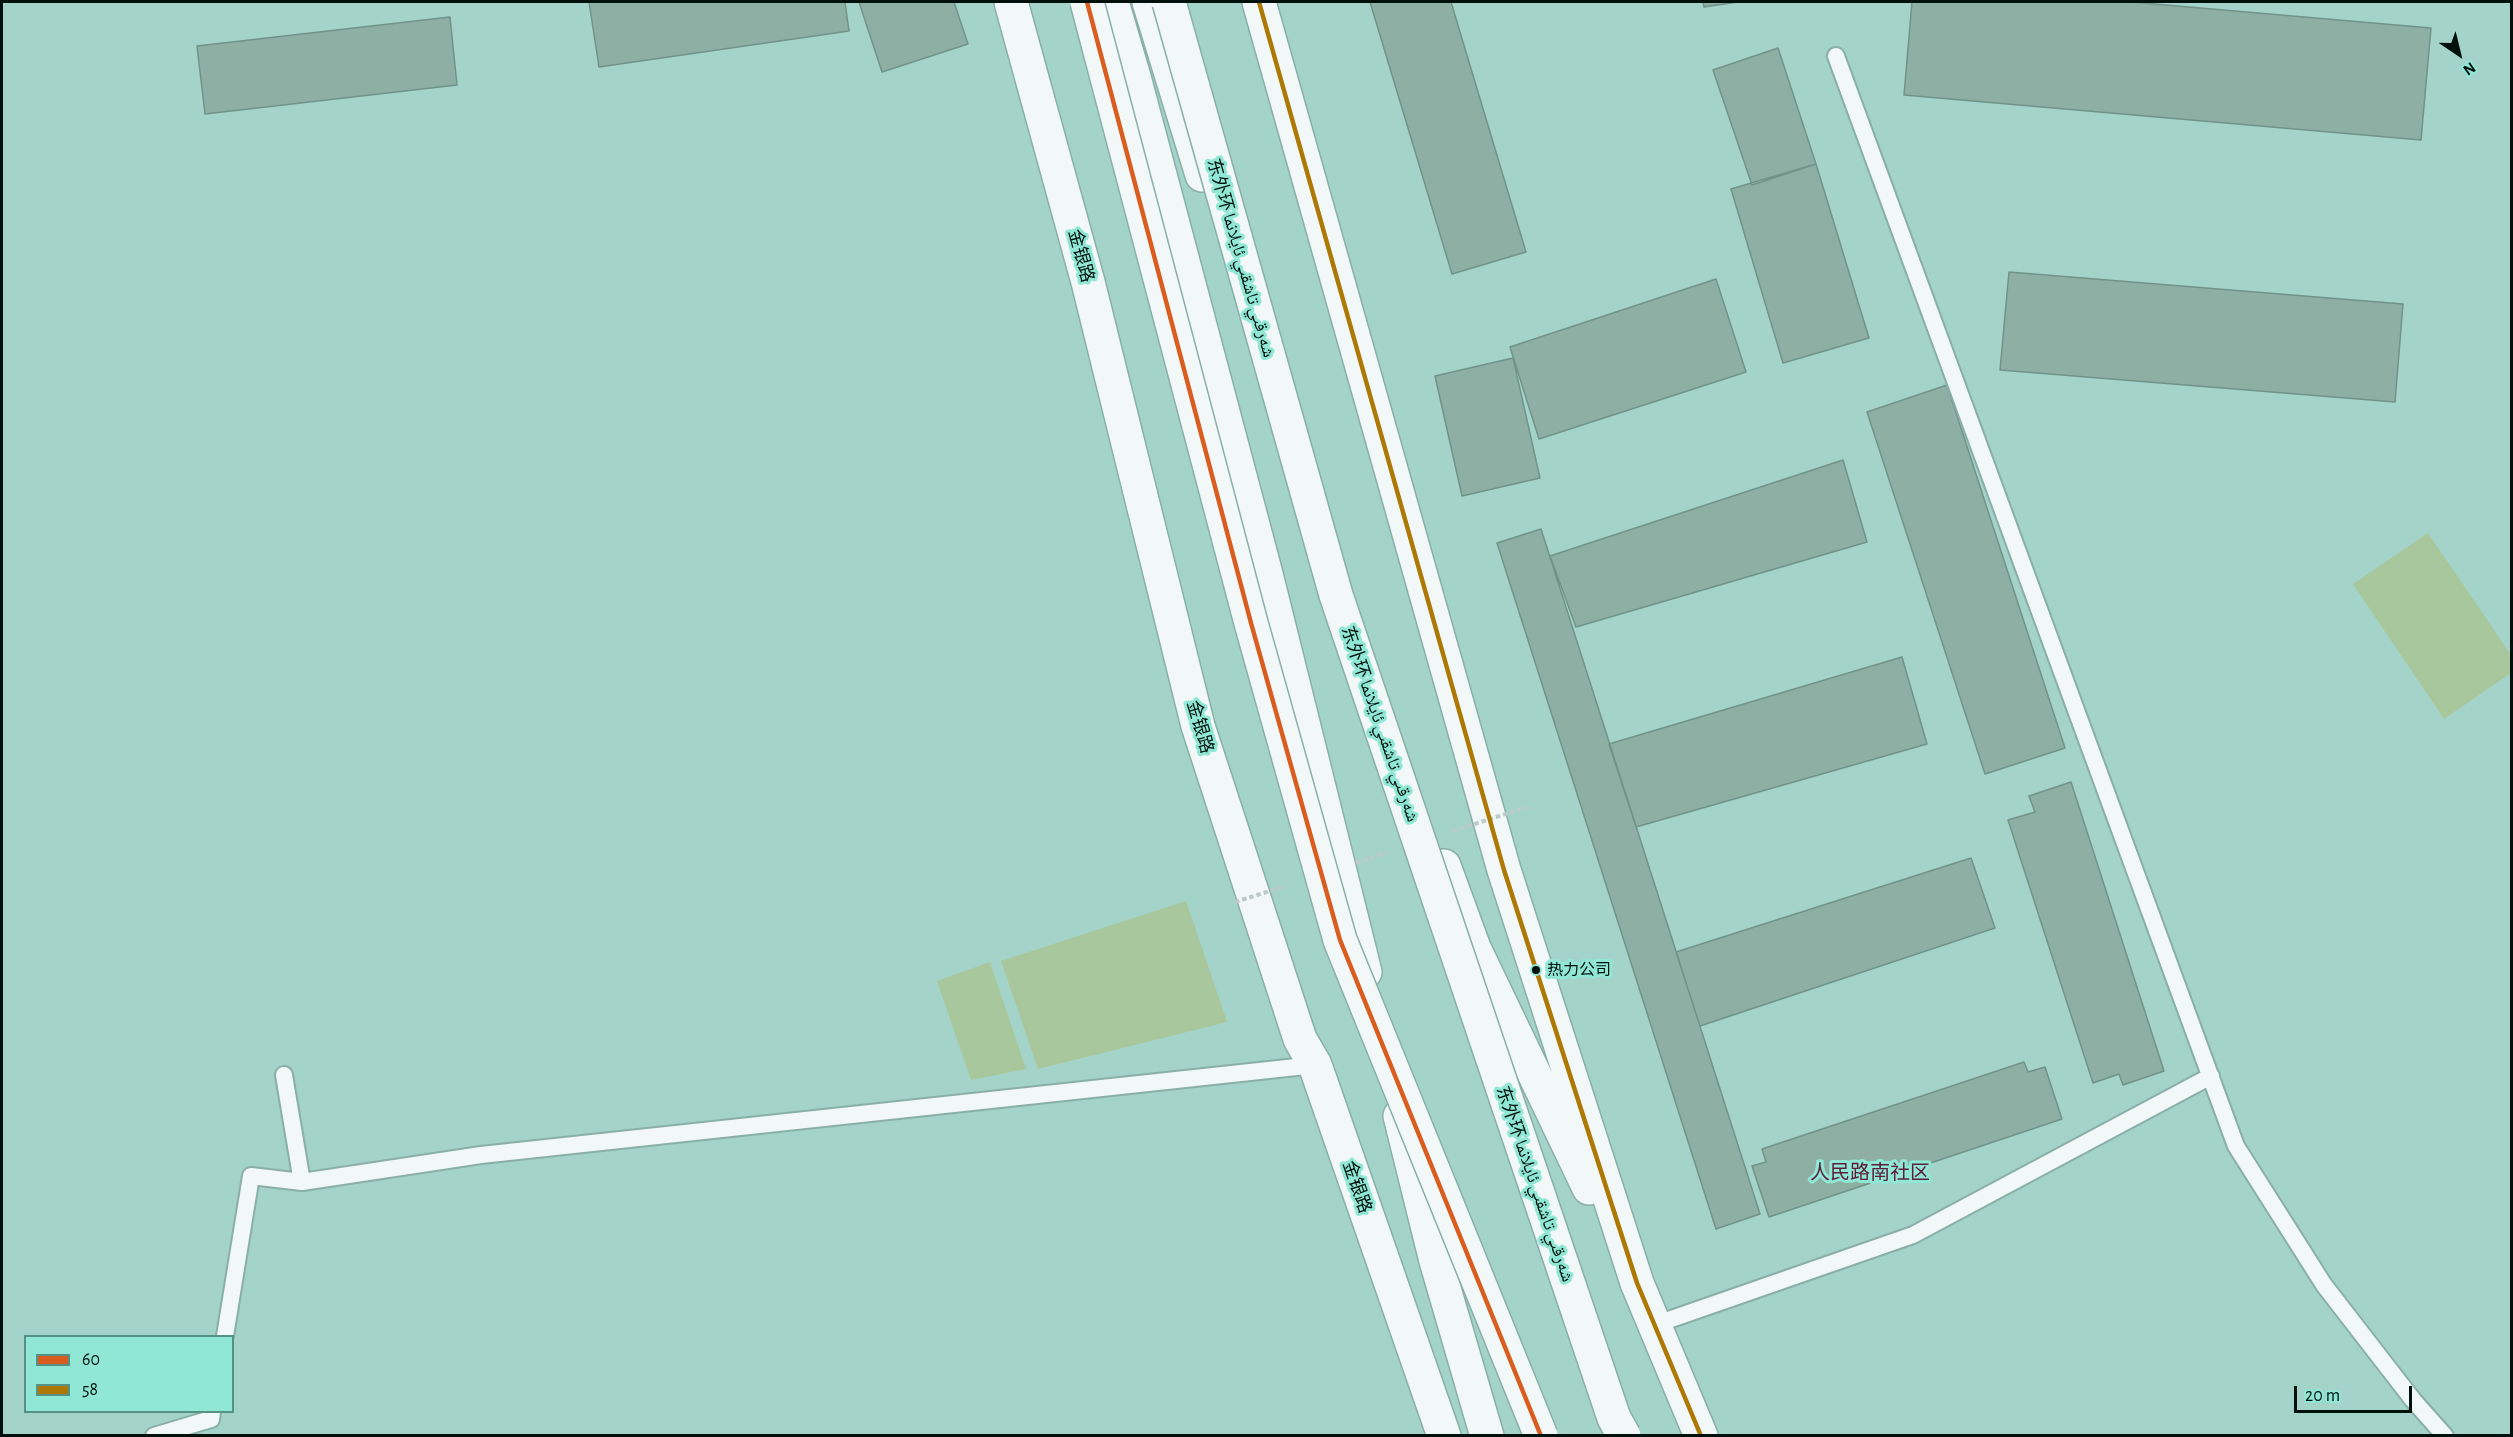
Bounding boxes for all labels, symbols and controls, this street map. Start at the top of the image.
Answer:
north arrow [2429,24,2489,84]
text: N [2460,59,2478,78]
street label: 东外环 شەرقىي تاشقىي ئايلانما [1202,156,1280,360]
street label: 金银路 [1064,227,1098,285]
street label: 东外环 شەرقىي تاشقىي ئايلانما [1336,623,1424,825]
street label: 金银路 [1182,698,1218,756]
place label: 热力公司 [1547,960,1611,980]
marker: 热力公司 [1530,964,1542,976]
street label: 东外环 شەرقىي تاشقىي ئايلانما [1491,1083,1579,1285]
street label: 金银路 [1338,1158,1376,1216]
district label: 人民路南社区 [1810,1161,1930,1185]
legend [24,1335,234,1413]
text: 60 [82,1351,100,1369]
scale bar [2297,1374,2416,1412]
text: 58 [82,1381,98,1399]
text: 20 m [2305,1387,2340,1405]

